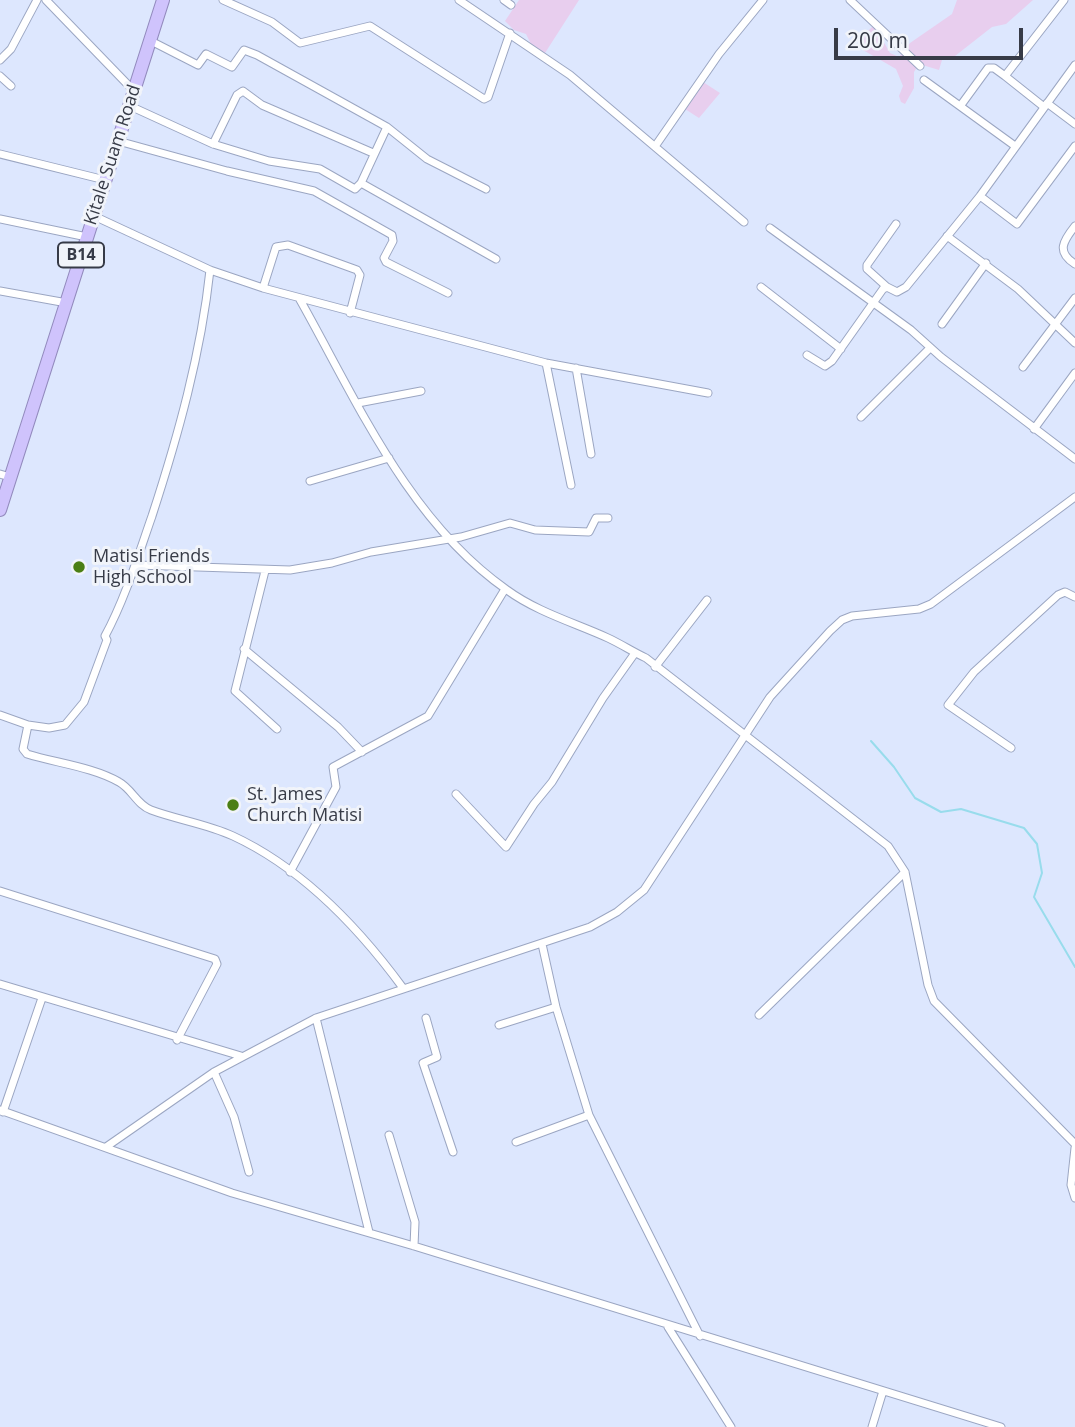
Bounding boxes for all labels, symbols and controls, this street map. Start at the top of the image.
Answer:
scale bar [837,14,1026,58]
text: 200 m [847,26,908,54]
street label: Kitale Suam Road [80,82,146,228]
road number: B14 [58,243,104,268]
place label: Matisi Friends High School [93,546,210,588]
marker: Matisi Friends High School [71,559,87,575]
place label: St. James Church Matisi [247,784,362,826]
marker: St. James Church Matisi [225,797,241,813]

